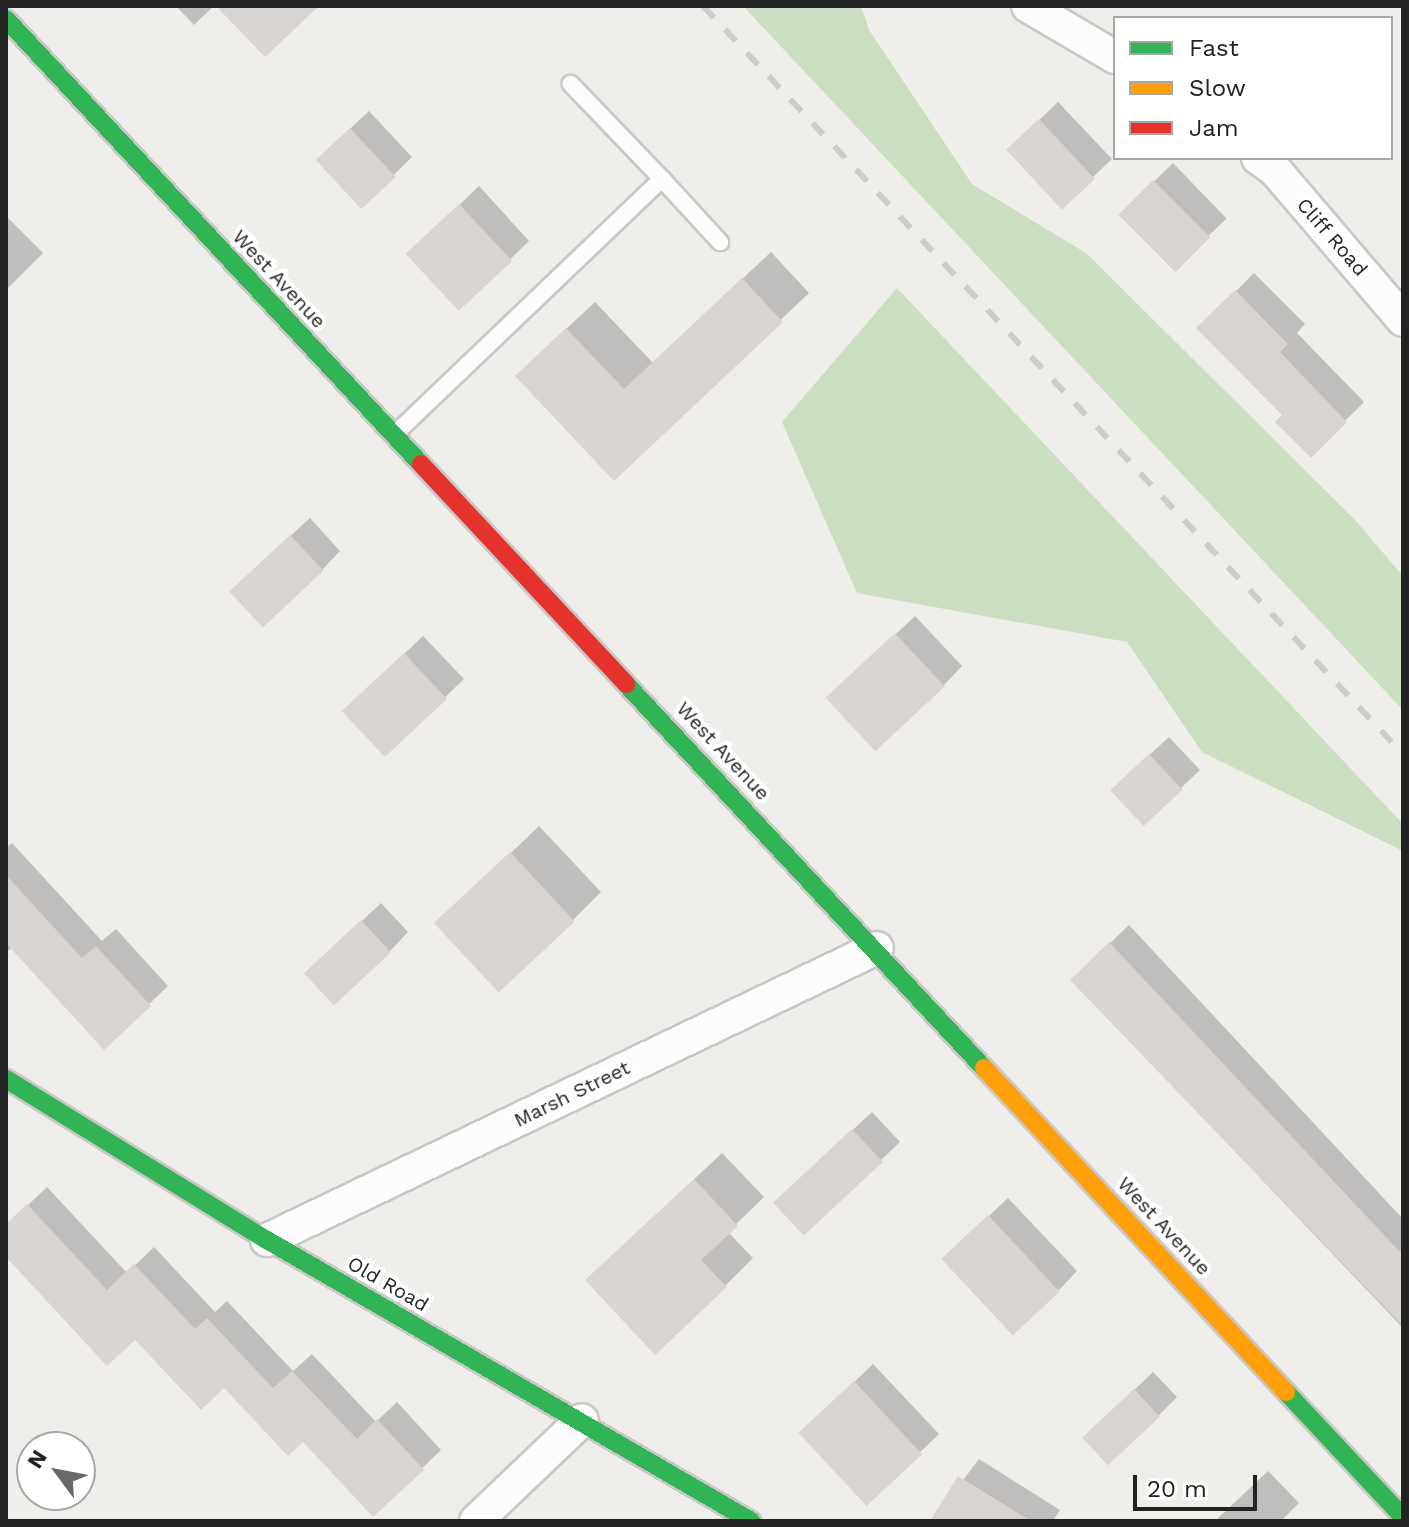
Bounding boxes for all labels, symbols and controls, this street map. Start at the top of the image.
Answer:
legend [1113,16,1393,160]
text: Fast [1189,34,1239,62]
text: Slow [1189,74,1246,102]
text: Jam [1189,114,1239,142]
street label: Cliff Road [1291,193,1373,281]
street label: West Avenue [227,225,331,333]
street label: West Avenue [671,697,775,805]
street label: Marsh Street [510,1056,634,1132]
street label: West Avenue [1112,1172,1216,1280]
street label: Old Road [343,1251,433,1317]
north arrow [16,1431,96,1511]
text: N [22,1446,52,1473]
scale bar [1137,1459,1261,1509]
text: 20 m [1147,1475,1207,1503]

